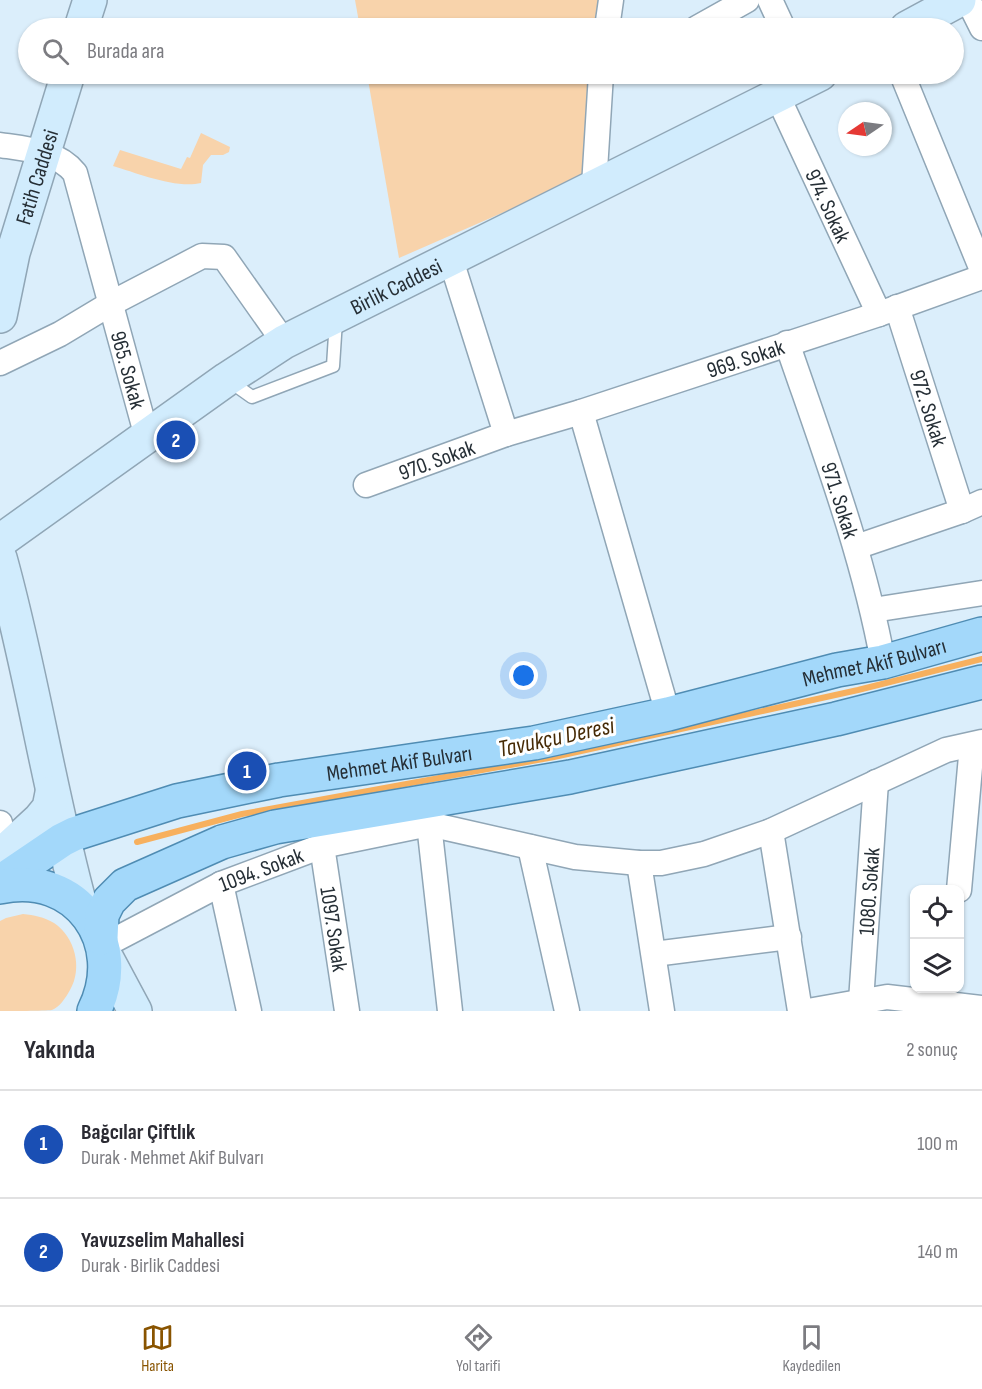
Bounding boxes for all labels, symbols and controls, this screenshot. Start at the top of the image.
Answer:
search box [18,18,964,84]
icon: search [39,35,72,68]
text: Burada ara [87,38,164,65]
north arrow [838,102,892,156]
street label: Fatih Caddesi [11,126,65,228]
street label: 974. Sokak [798,165,856,248]
street label: Birlik Caddesi [346,253,447,322]
street label: 965. Sokak [104,328,151,413]
street label: 969. Sokak [703,334,788,385]
street label: 972. Sokak [903,367,953,451]
pin: 2 [156,418,195,462]
street label: 970. Sokak [395,434,479,487]
street label: 971. Sokak [814,459,864,542]
street label: Mehmet Akif Bulvarı [800,633,949,693]
your location [509,661,538,690]
water label: Tavukçu Deresi [496,711,617,764]
street label: Mehmet Akif Bulvarı [325,740,474,788]
pin: 1 [228,748,266,794]
street label: 1094. Sokak [216,842,308,898]
street label: 1080. Sokak [854,846,887,936]
street label: 1097. Sokak [313,885,353,974]
map controls [910,885,964,993]
button: locate [910,885,964,939]
button: layers [910,939,964,993]
text: Yakında [24,1035,95,1066]
text: 2 sonuç [906,1038,958,1062]
text: Bağcılar Çiftlık [81,1119,195,1146]
text: 1 [40,1132,47,1156]
text: 100 m [917,1132,958,1156]
text: Durak · Mehmet Akif Bulvarı [81,1146,264,1170]
text: Yavuzselim Mahallesi [81,1227,244,1254]
text: 2 [39,1240,48,1264]
text: 140 m [918,1240,958,1264]
text: Durak · Birlik Caddesi [81,1254,220,1278]
tab: Harita [141,1321,174,1376]
tab: Yol tarifi [456,1321,500,1376]
tab: Kaydedilen [783,1321,841,1376]

